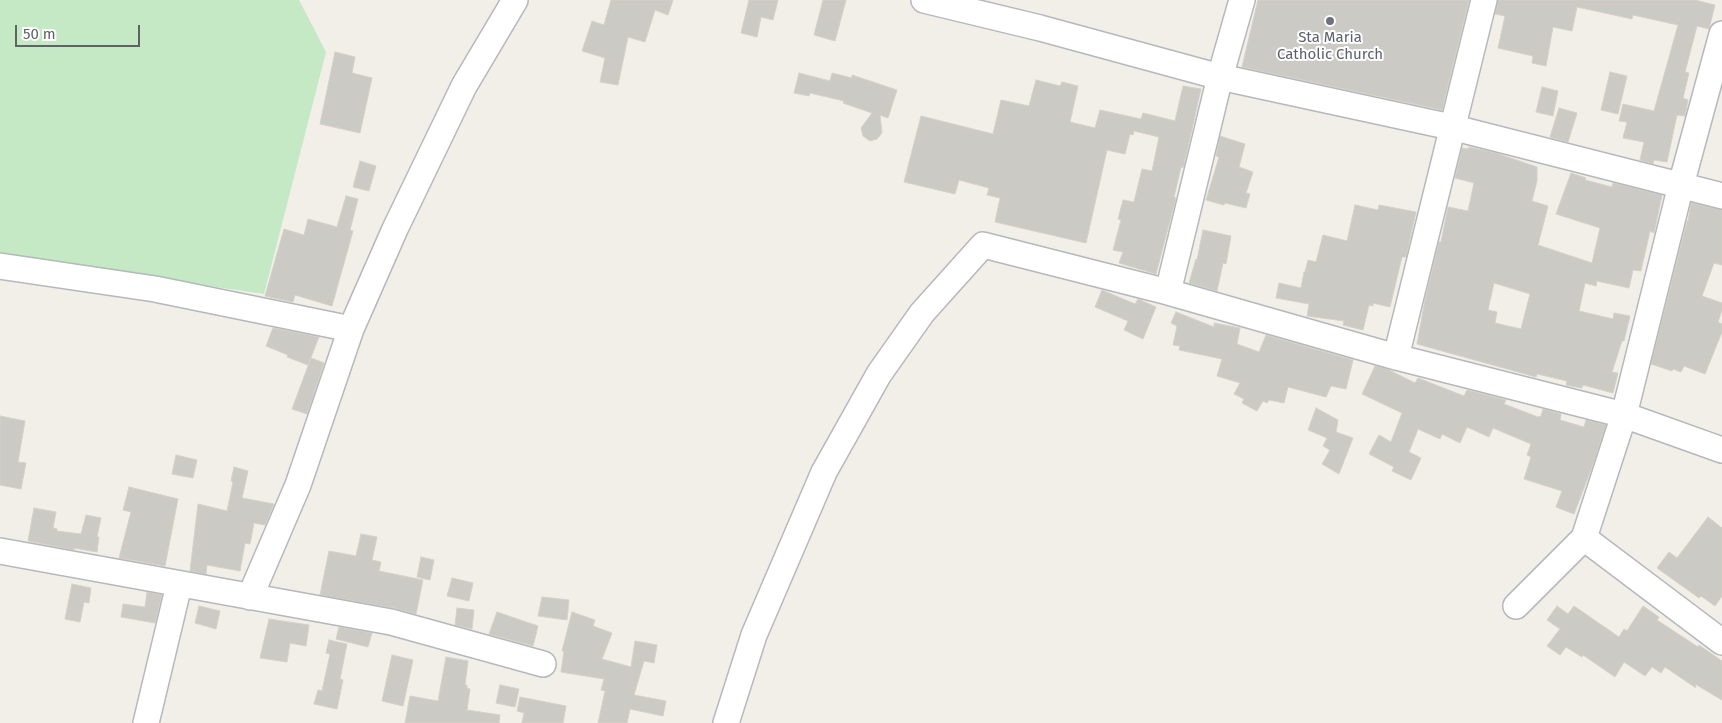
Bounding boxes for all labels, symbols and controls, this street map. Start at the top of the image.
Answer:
scale bar [18,15,142,47]
marker: Sta Maria Catholic Church [1324,15,1336,27]
text: 50 m [23,25,56,43]
place label: Sta Maria Catholic Church [1277,29,1383,64]

